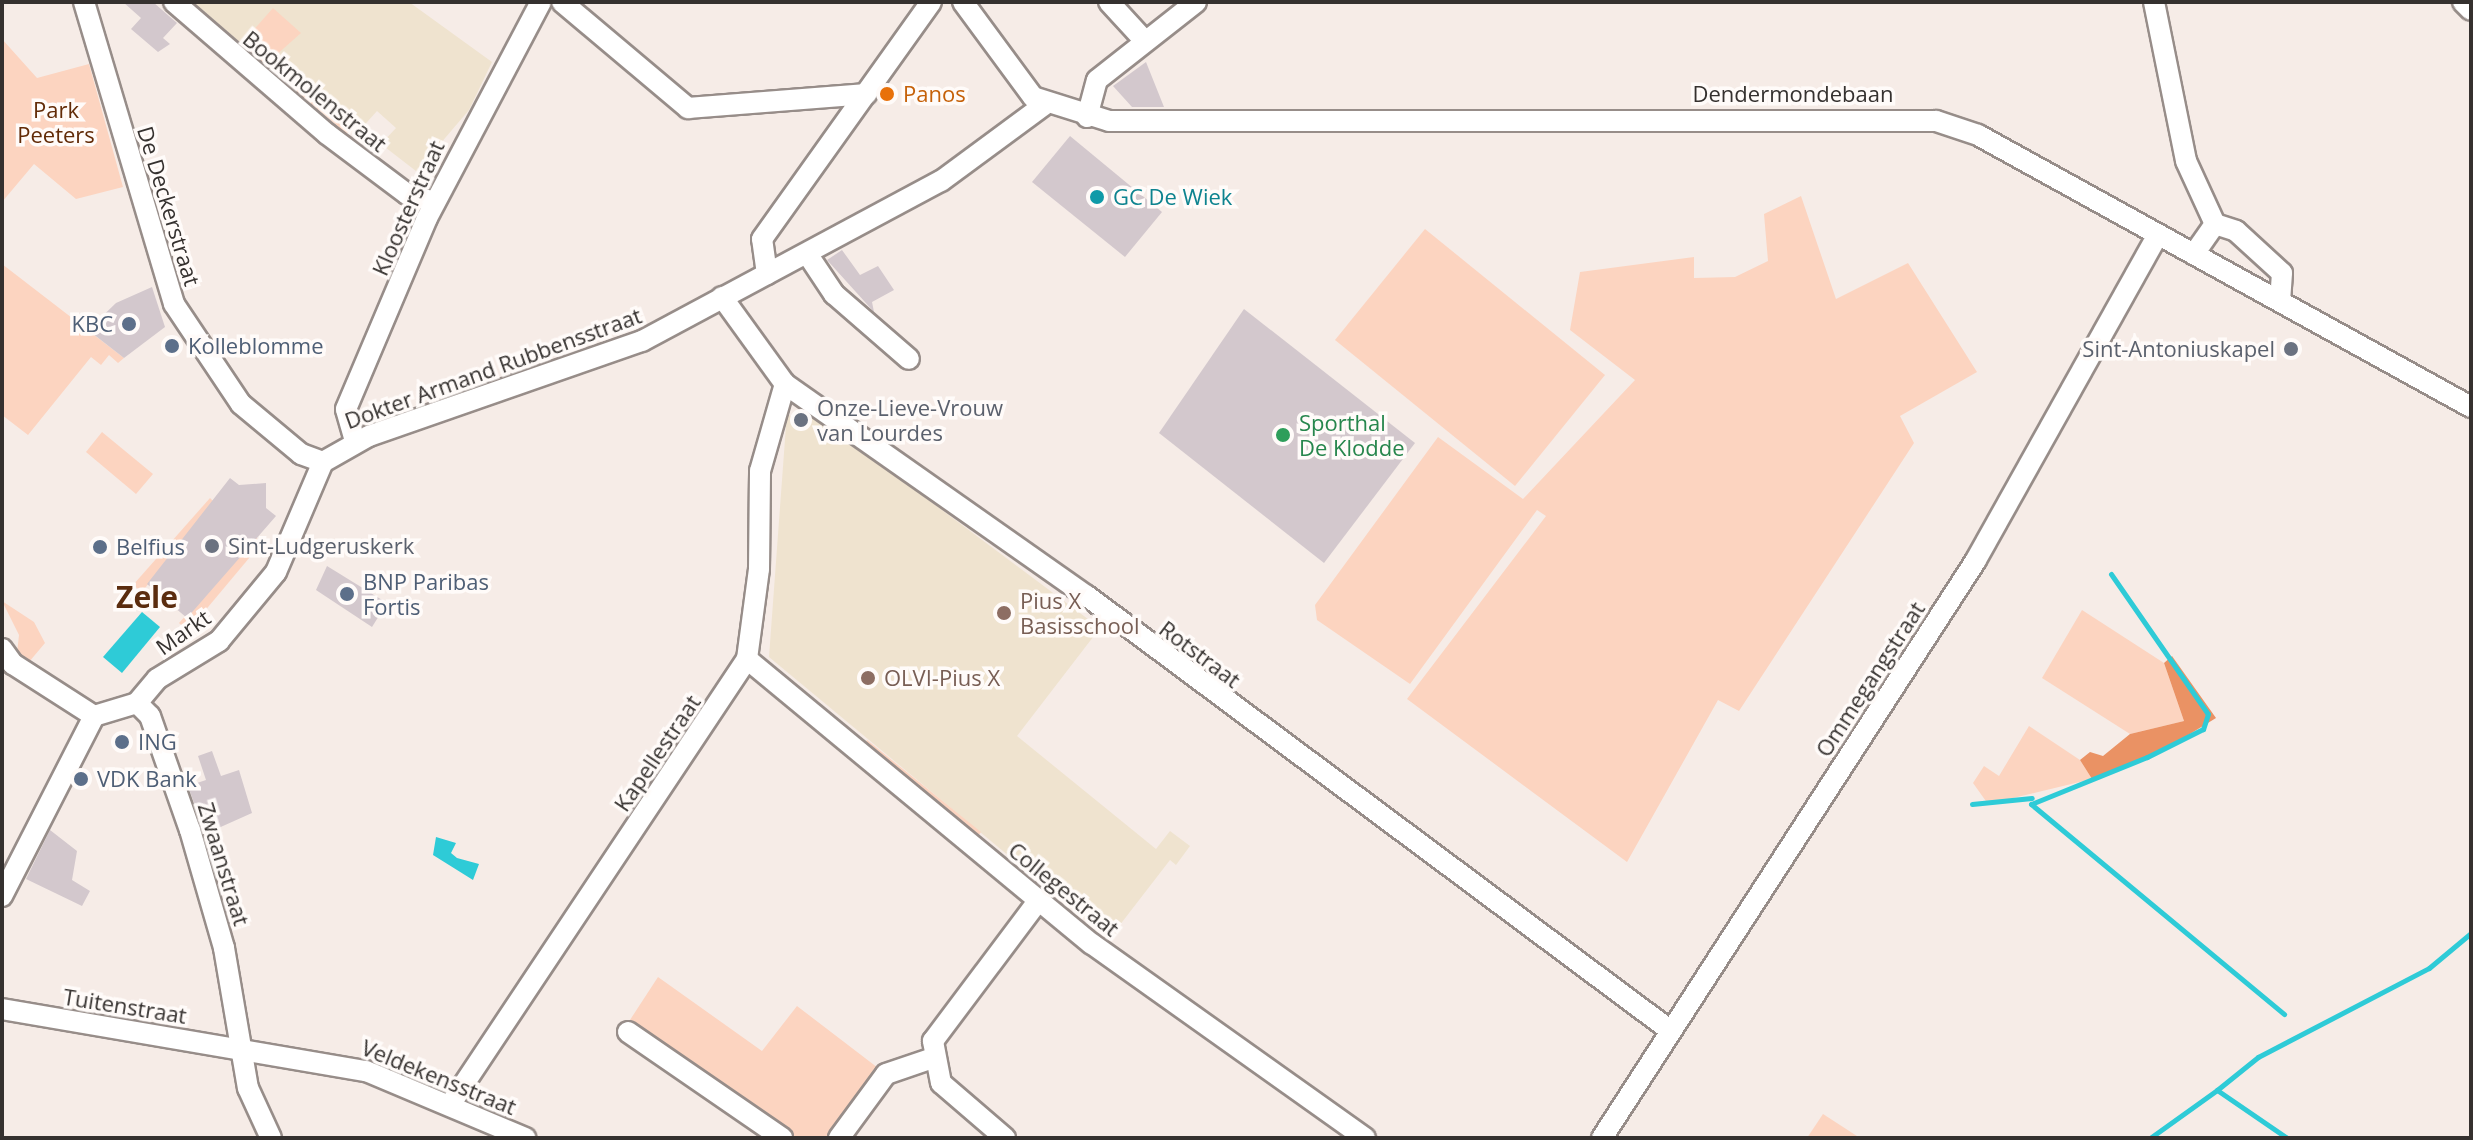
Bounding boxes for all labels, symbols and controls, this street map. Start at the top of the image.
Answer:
street label: Bookmolenstraat [238,25,392,157]
place label: Panos [903,81,966,107]
street label: Dendermondebaan [1693,81,1893,107]
marker: Panos [878,85,896,103]
park label: Park Peeters [17,96,95,148]
street label: De Deckerstraat [132,123,206,289]
street label: Kloosterstraat [366,137,450,279]
place label: GC De Wiek [1113,184,1232,210]
marker: GC De Wiek [1088,188,1106,206]
street label: Dokter Armand Rubbensstraat [341,302,645,434]
place label: KBC [71,311,113,337]
marker: KBC [120,315,138,333]
place label: Kolleblomme [188,333,324,359]
place label: Sint-Antoniuskapel [2082,336,2275,362]
marker: Kolleblomme [163,337,181,355]
marker: Sint-Antoniuskapel [2282,340,2300,358]
place label: Onze-Lieve-Vrouw van Lourdes [817,394,1003,446]
place label: Sporthal De Klodde [1299,409,1405,460]
marker: Onze-Lieve-Vrouw van Lourdes [792,411,810,429]
marker: Sporthal De Klodde [1274,426,1292,444]
place label: Sint-Ludgeruskerk [228,533,414,559]
place label: Belfius [116,534,185,560]
marker: Sint-Ludgeruskerk [203,537,221,555]
marker: Belfius [91,538,109,556]
place label: BNP Paribas Fortis [363,568,489,620]
district label: Zele [116,579,178,615]
marker: BNP Paribas Fortis [338,585,356,603]
place label: Pius X Basisschool [1020,587,1139,638]
street label: Ommegangstraat [1810,597,1930,761]
street label: Markt [151,604,215,660]
marker: Pius X Basisschool [995,604,1013,622]
street label: Rotstraat [1154,615,1246,693]
place label: OLVI-Pius X [884,665,1000,691]
marker: OLVI-Pius X [859,669,877,687]
street label: Kapellestraat [608,690,706,816]
place label: ING [138,729,177,755]
marker: ING [113,733,131,751]
place label: VDK Bank [97,766,197,792]
marker: VDK Bank [72,770,90,788]
street label: Zwaanstraat [193,799,255,929]
street label: Collegestraat [1003,836,1125,942]
street label: Tuitenstraat [61,983,189,1029]
street label: Veldekensstraat [358,1034,520,1120]

